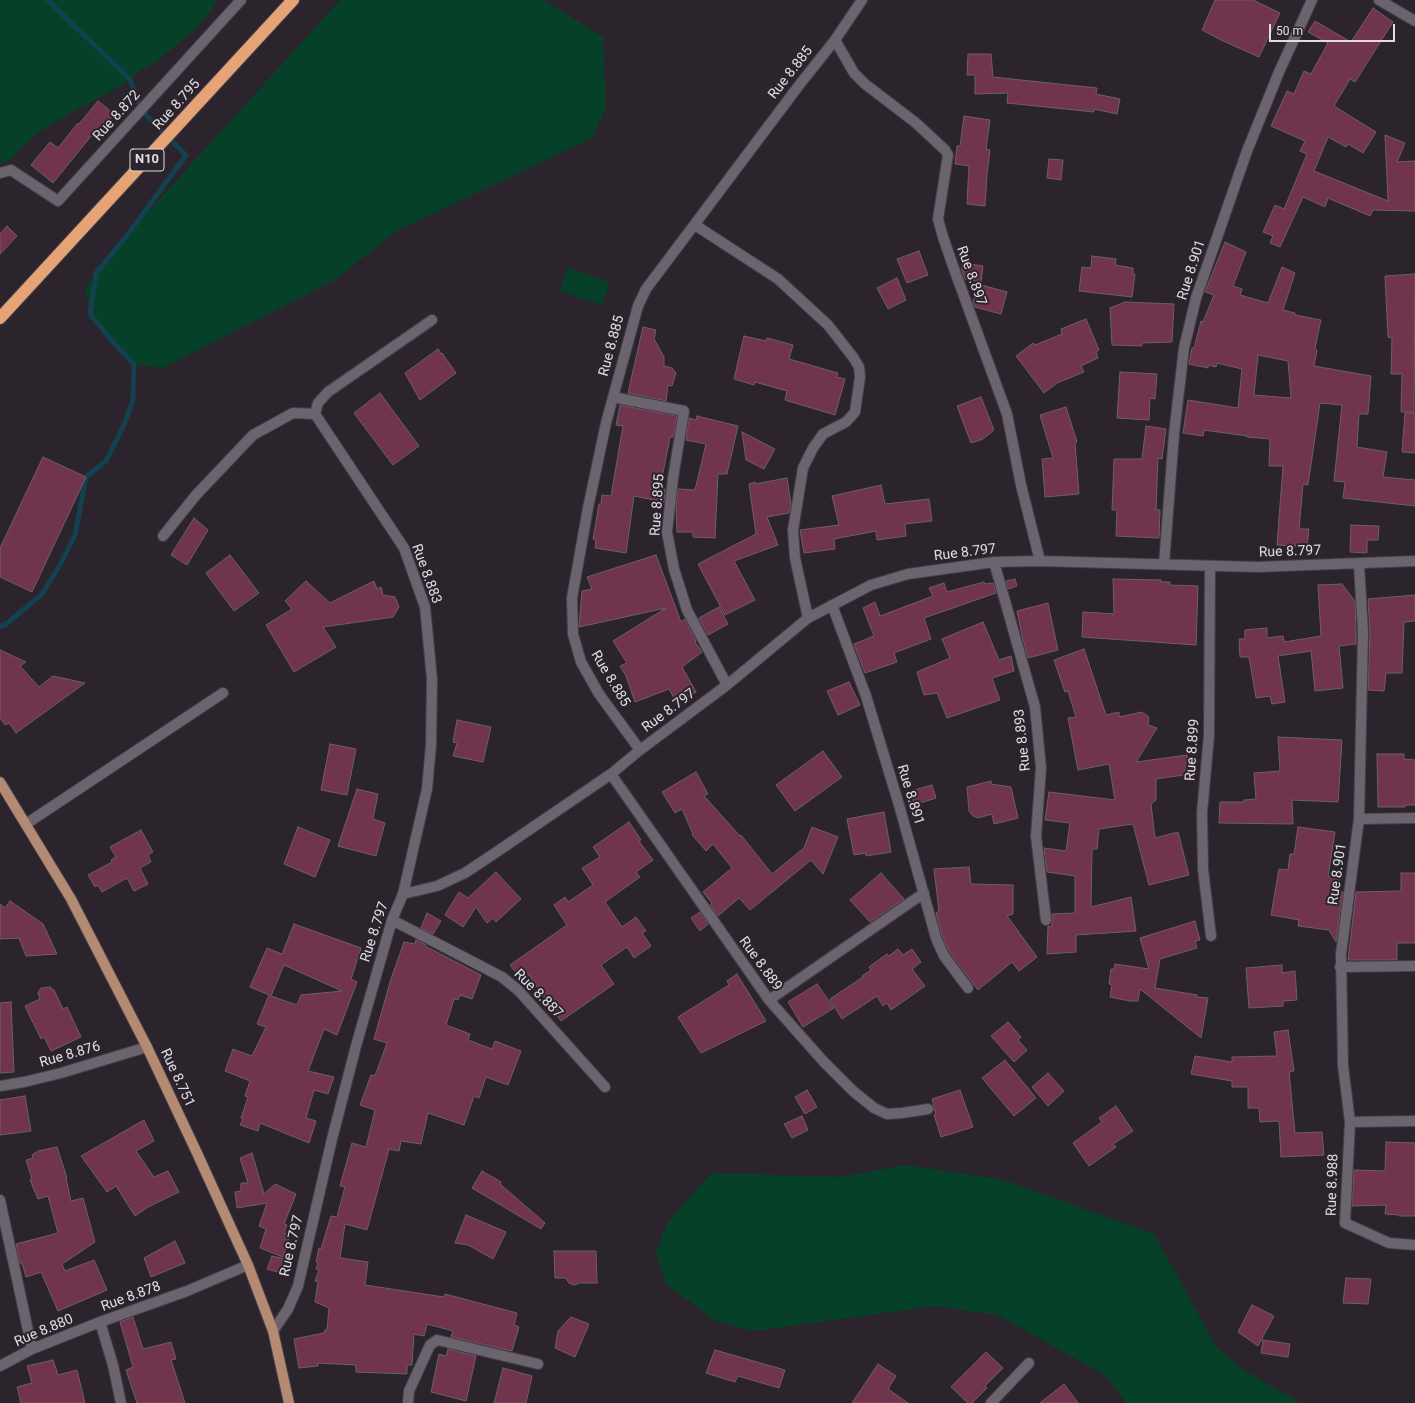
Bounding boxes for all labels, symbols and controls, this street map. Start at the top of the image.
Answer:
scale bar [1271,16,1397,42]
text: 50 m [1276,24,1303,38]
street label: Rue 8.885 [765,43,817,103]
street label: Rue 8.795 [150,76,204,134]
street label: Rue 8.872 [90,87,144,145]
road number: N10 [130,149,164,171]
street label: Rue 8.901 [1174,238,1210,302]
street label: Rue 8.897 [952,244,990,308]
street label: Rue 8.885 [596,314,628,378]
street label: Rue 8.895 [647,473,669,537]
street label: Rue 8.797 [933,541,997,565]
street label: Rue 8.883 [407,542,445,606]
street label: Rue 8.797 [1259,543,1321,561]
street label: Rue 8.885 [587,648,633,710]
street label: Rue 8.797 [639,686,699,736]
street label: Rue 8.893 [1011,708,1035,772]
street label: Rue 8.899 [1182,718,1204,782]
street label: Rue 8.891 [893,763,927,827]
street label: Rue 8.901 [1325,842,1351,906]
street label: Rue 8.797 [357,900,393,964]
street label: Rue 8.889 [735,934,785,994]
street label: Rue 8.887 [510,966,566,1022]
street label: Rue 8.876 [38,1038,102,1072]
street label: Rue 8.751 [156,1046,198,1110]
street label: Rue 8.988 [1324,1154,1342,1216]
street label: Rue 8.797 [277,1214,307,1278]
street label: Rue 8.878 [99,1278,163,1316]
street label: Rue 8.880 [12,1311,76,1351]

